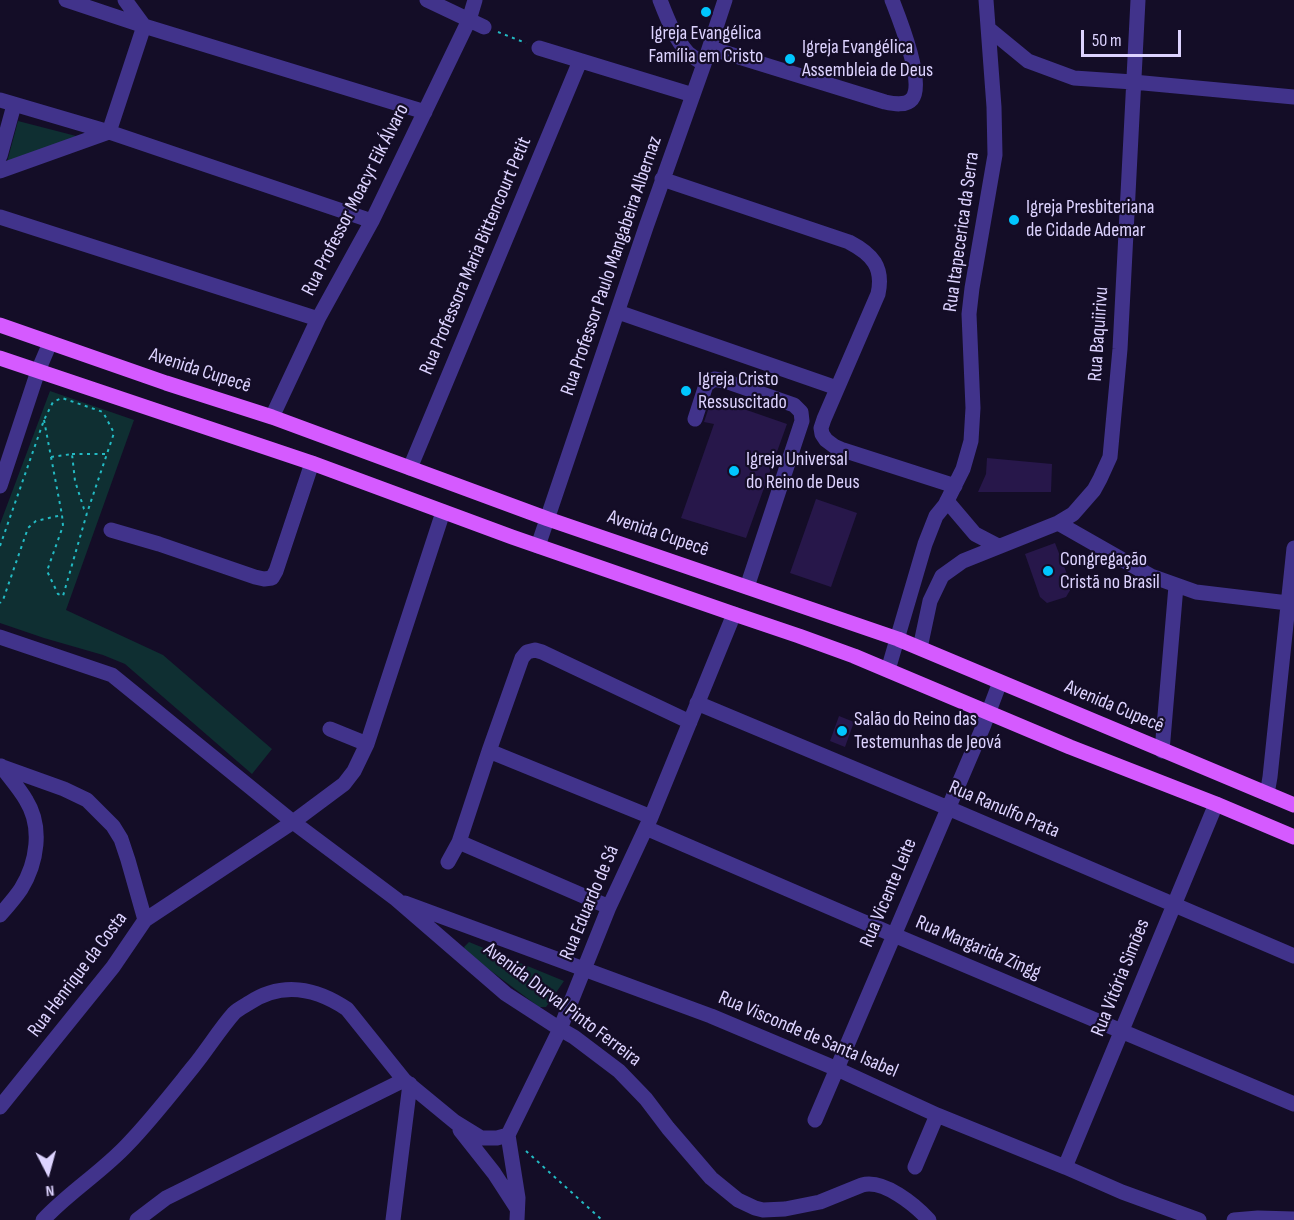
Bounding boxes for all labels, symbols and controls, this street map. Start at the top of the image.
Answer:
marker: Igreja Evangélica Família em Cristo [699,5,713,19]
scale bar [1084,18,1184,56]
place label: Igreja Evangélica Família em Cristo [649,22,763,69]
text: 50 m [1092,30,1122,51]
place label: Igreja Evangélica Assembleia de Deus [802,36,933,83]
marker: Igreja Evangélica Assembleia de Deus [783,52,797,66]
street label: Rua Professor Moacyr Eik Álvaro [297,100,415,300]
street label: Rua Professora Maria Bittencourt Petit [415,133,537,379]
street label: Rua Professor Paulo Mangabeira Albernaz [556,133,668,399]
street label: Rua Itapecerica da Serra [939,150,985,314]
place label: Igreja Presbiteriana de Cidade Ademar [1026,196,1154,243]
marker: Igreja Presbiteriana de Cidade Ademar [1007,213,1021,227]
street label: Rua Baquiirivu [1084,286,1114,382]
street label: Avenida Cupecê [146,343,254,399]
place label: Igreja Cristo Ressuscitado [698,368,787,415]
marker: Igreja Cristo Ressuscitado [679,384,693,398]
place label: Igreja Universal do Reino de Deus [746,448,860,495]
marker: Igreja Universal do Reino de Deus [727,464,741,478]
street label: Avenida Cupecê [604,505,712,563]
place label: Congregação Cristã no Brasil [1060,548,1160,595]
marker: Congregação Cristã no Brasil [1041,564,1055,578]
street label: Avenida Cupecê [1061,675,1167,739]
place label: Salão do Reino das Testemunhas de Jeová [854,708,1001,755]
marker: Salão do Reino das Testemunhas de Jeová [835,724,849,738]
street label: Rua Ranulfo Prata [945,776,1063,844]
street label: Rua Vicente Leite [855,835,923,951]
street label: Rua Eduardo de Sá [555,842,625,964]
street label: Rua Henrique da Costa [23,908,133,1042]
street label: Rua Margarida Zingg [912,911,1044,985]
street label: Rua Vitória Simões [1087,916,1155,1040]
street label: Avenida Durval Pinto Ferreira [478,938,646,1072]
street label: Rua Visconde de Santa Isabel [714,986,902,1084]
north arrow [18,1142,78,1202]
text: N [45,1181,55,1200]

